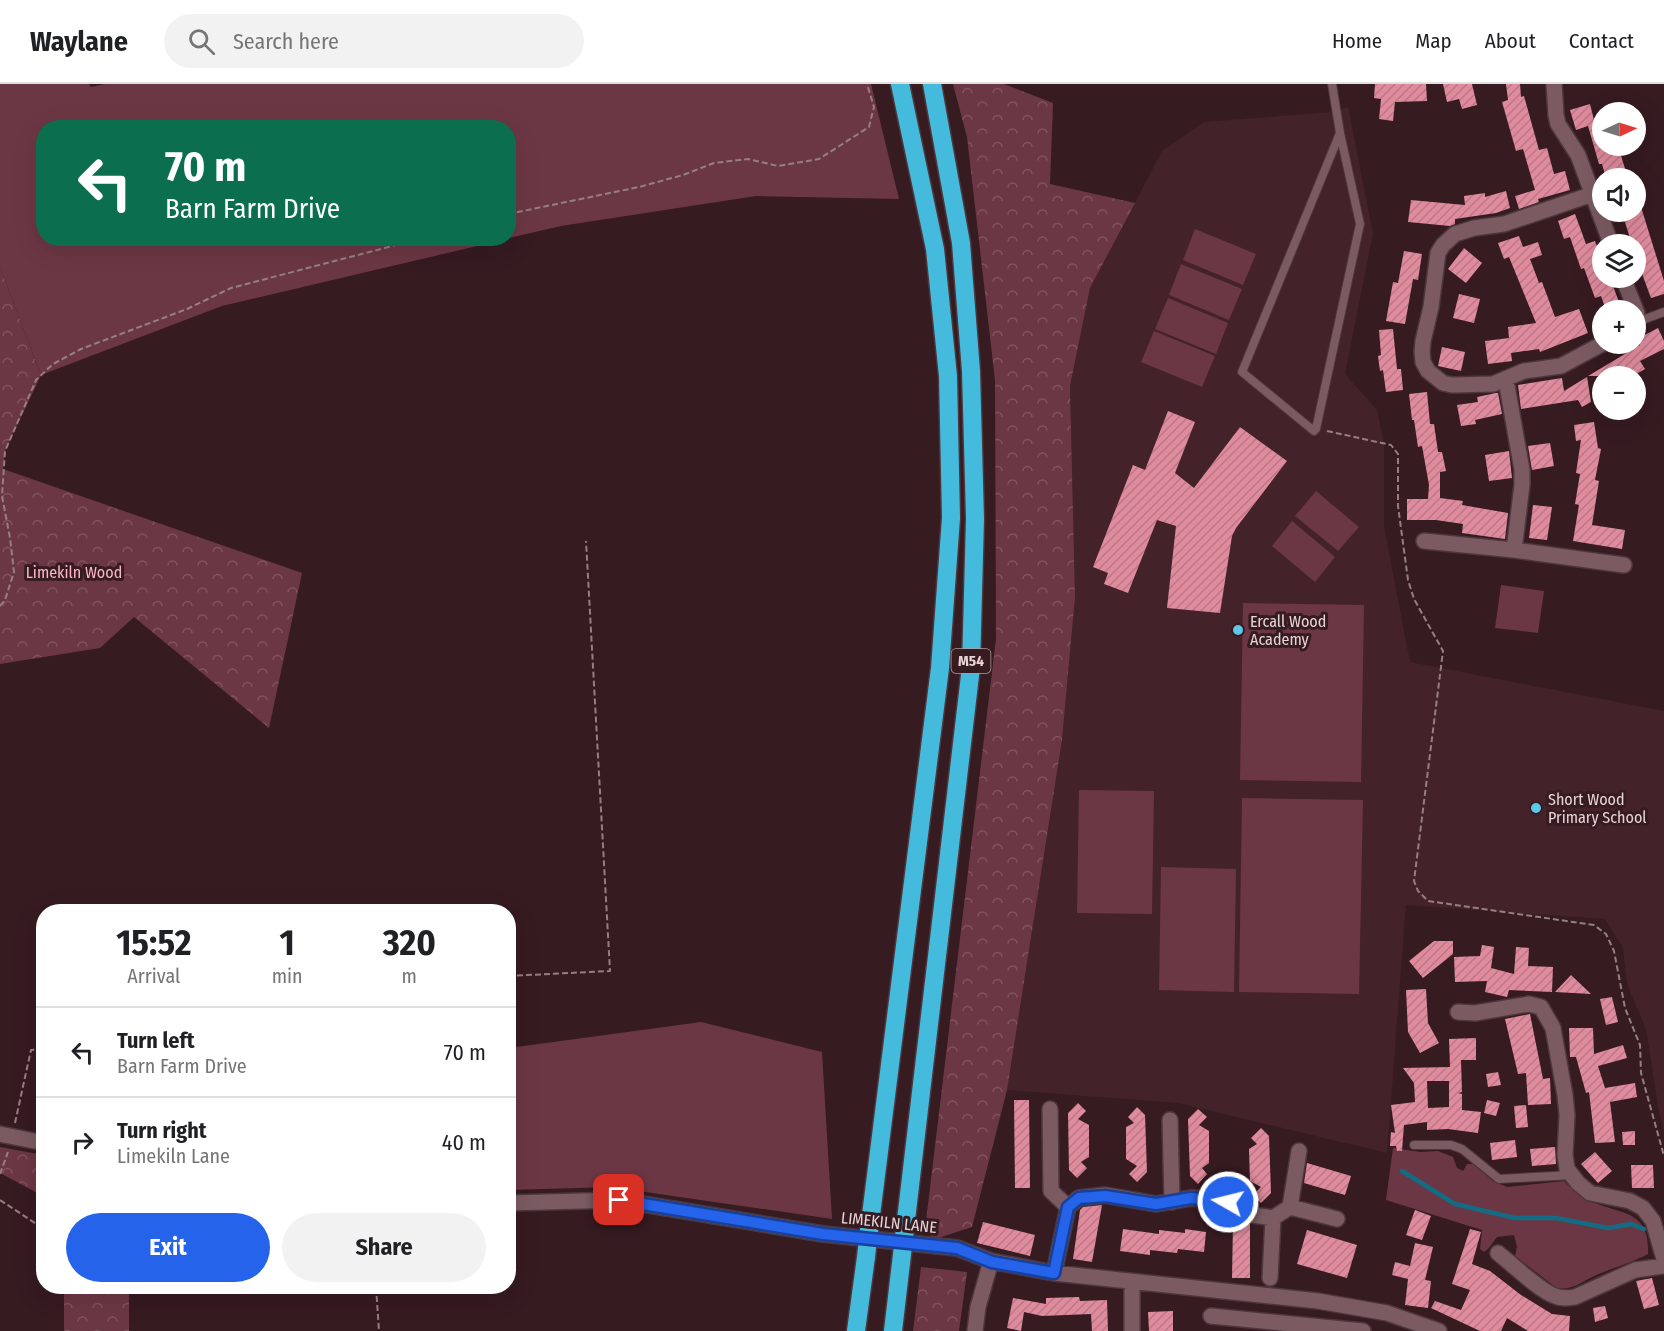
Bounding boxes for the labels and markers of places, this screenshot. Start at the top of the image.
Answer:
place label: Ercall Wood Academy [1250,612,1326,649]
marker: Ercall Wood Academy [1231,623,1245,637]
place label: Short Wood Primary School [1548,790,1647,827]
marker: Short Wood Primary School [1529,801,1543,815]
pin [593,1174,644,1225]

